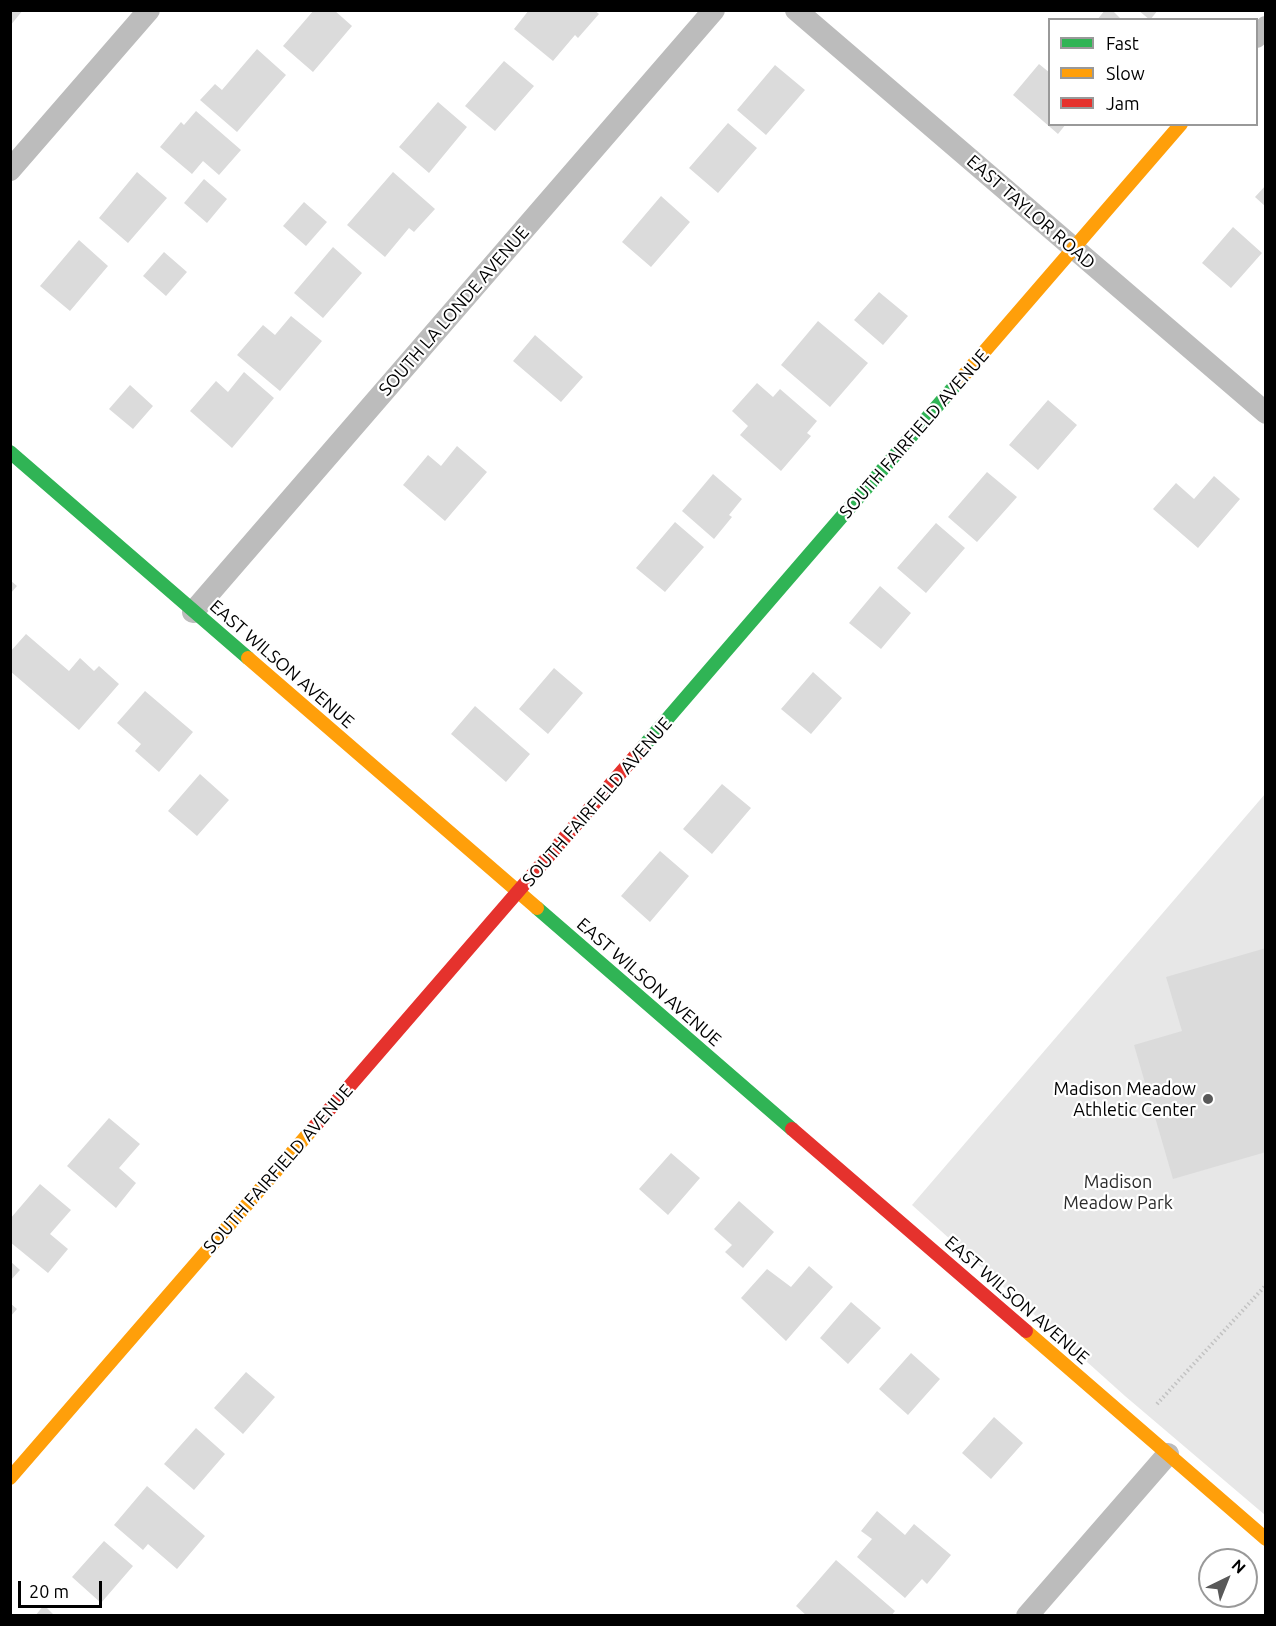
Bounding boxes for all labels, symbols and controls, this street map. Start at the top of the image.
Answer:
legend [1048,18,1258,126]
text: Fast [1106,33,1139,53]
text: Slow [1106,63,1145,83]
text: Jam [1106,93,1140,113]
street label: EAST TAYLOR ROAD [962,150,1100,274]
street label: SOUTH LA LONDE AVENUE [374,222,534,400]
street label: SOUTH FAIRFIELD AVENUE [835,345,993,523]
street label: EAST WILSON AVENUE [205,595,359,733]
street label: SOUTH FAIRFIELD AVENUE [518,713,676,891]
street label: EAST WILSON AVENUE [572,913,726,1051]
place label: Madison Meadow Athletic Center [1054,1078,1196,1120]
street label: SOUTH FAIRFIELD AVENUE [199,1080,357,1258]
marker: Madison Meadow Athletic Center [1201,1092,1215,1106]
park label: Madison Meadow Park [1063,1171,1173,1214]
street label: EAST WILSON AVENUE [940,1231,1094,1369]
north arrow [1198,1548,1258,1608]
text: N [1228,1556,1249,1577]
scale bar [21,1569,105,1607]
text: 20 m [29,1581,69,1601]

